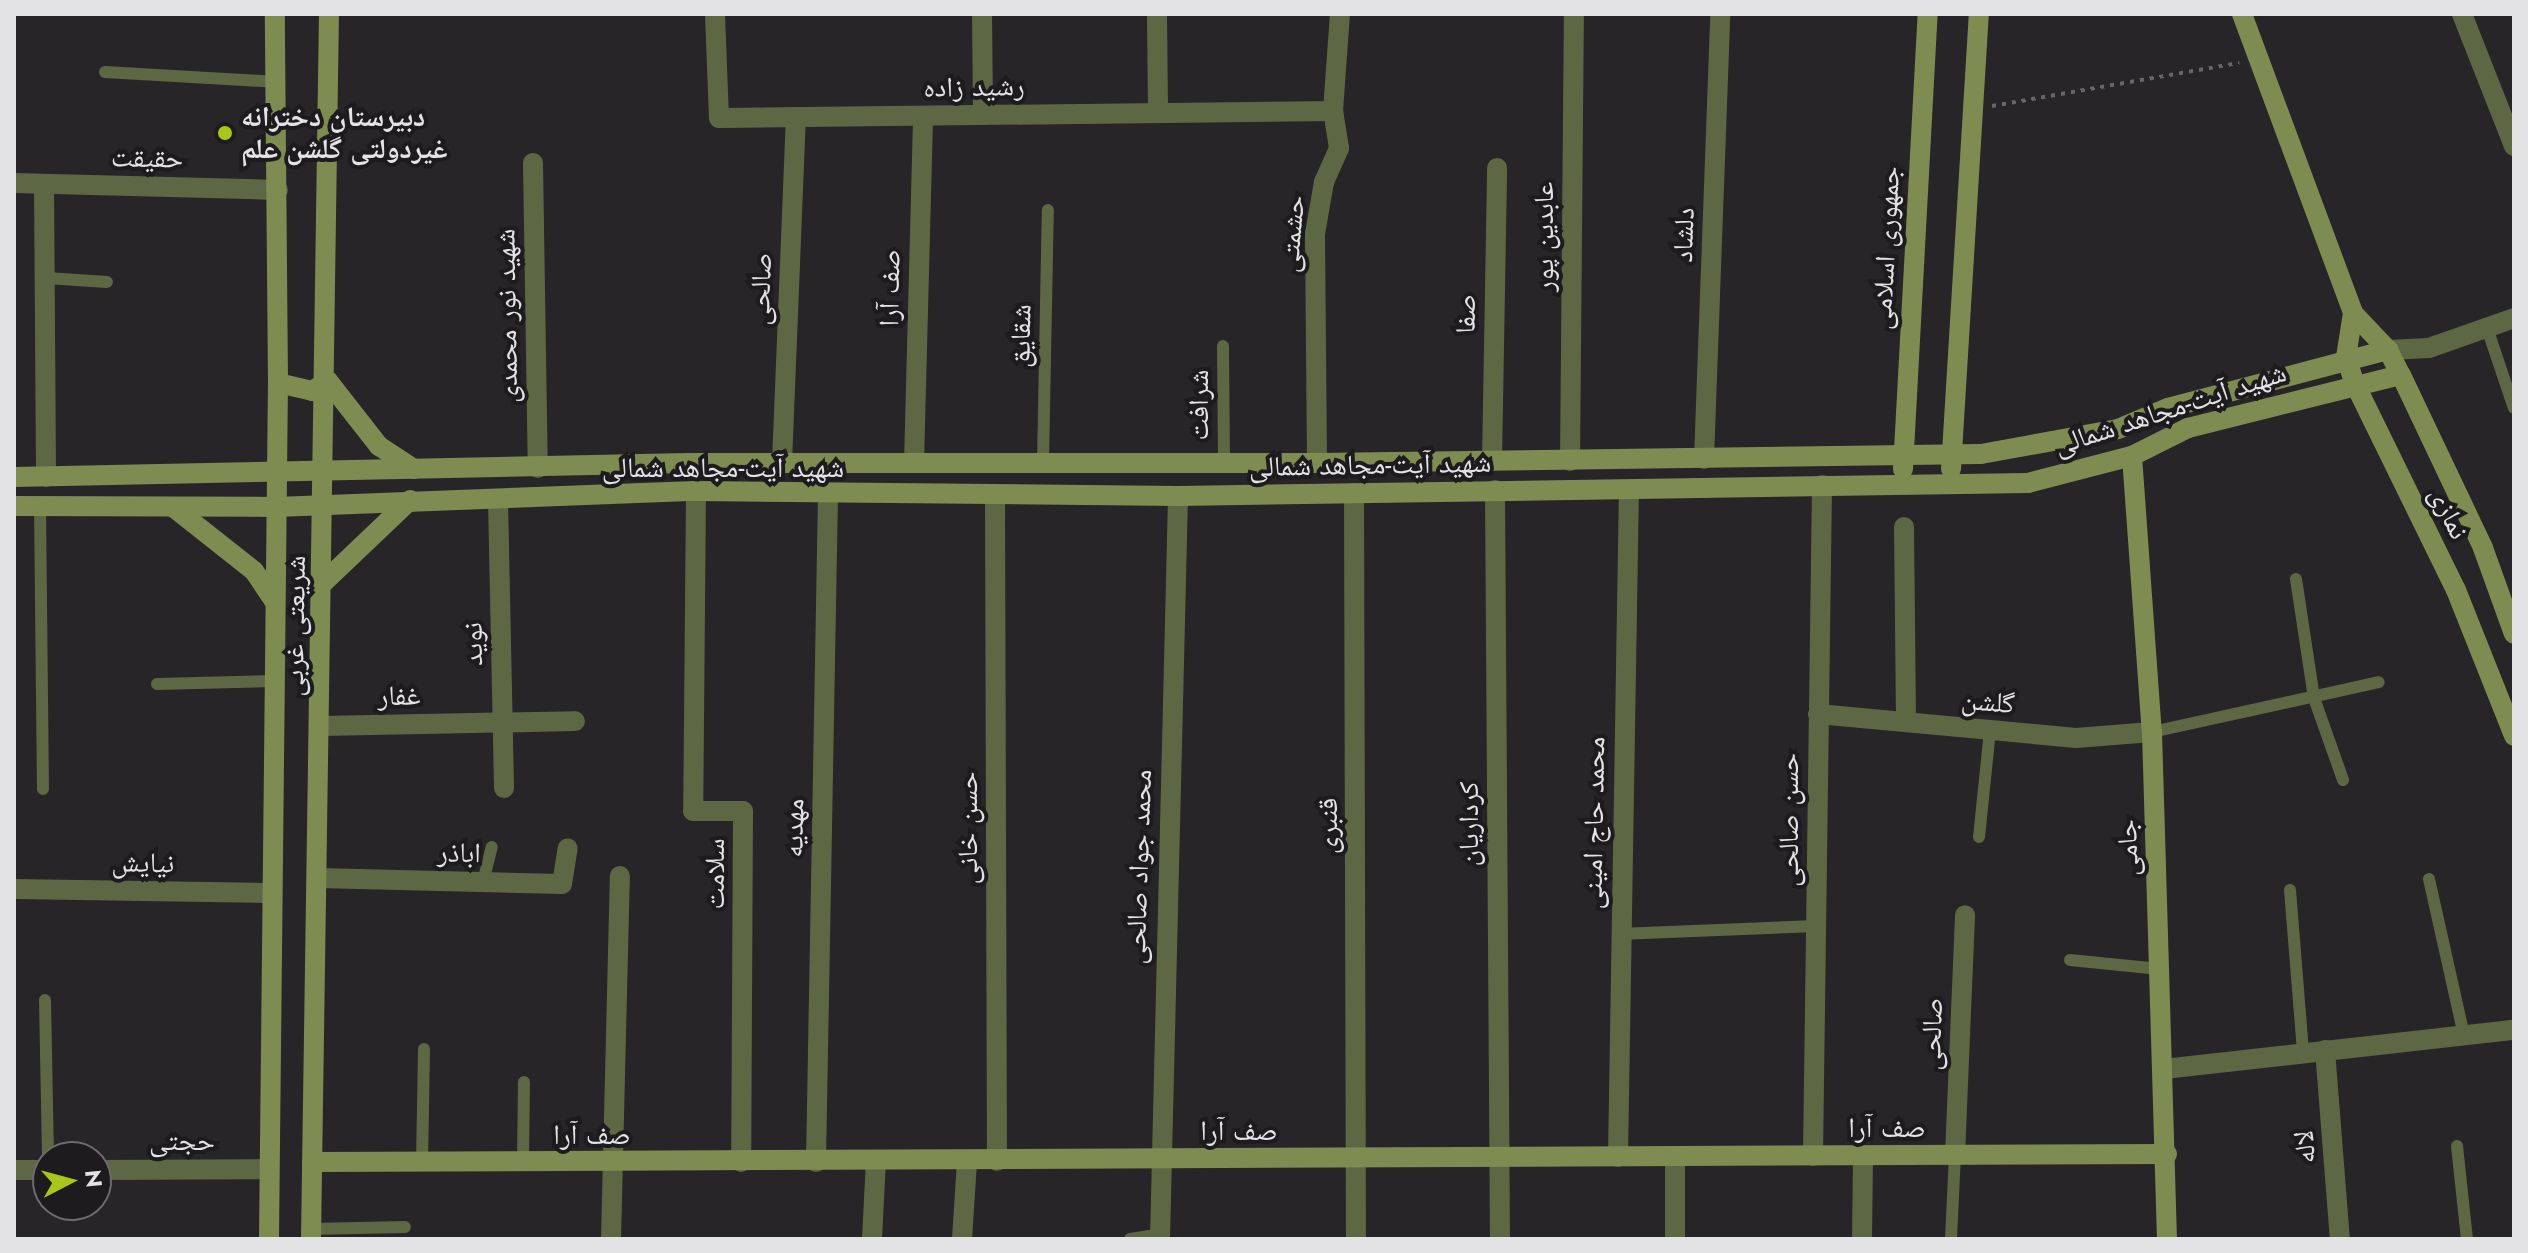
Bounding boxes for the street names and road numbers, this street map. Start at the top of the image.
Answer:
street label: رشید زاده [923,69,1025,105]
street label: حقیقت [110,141,184,175]
street label: جمهوری اسلامی [1865,165,1907,331]
street label: عابدین پور [1527,182,1561,292]
street label: حشمتی [1272,194,1312,274]
street label: دلشاد [1666,207,1702,263]
street label: شهید نور محمدی [489,229,525,403]
street label: صف آرا [873,249,907,327]
street label: صالحی [743,252,779,326]
street label: صفا [1449,294,1483,334]
street label: شقایق [1004,304,1038,368]
street label: شهید آیت-مجاهد شمالی [2049,356,2291,462]
street label: شرافت [1182,369,1216,441]
street label: شهید آیت-مجاهد شمالی [1248,446,1492,484]
street label: شهید آیت-مجاهد شمالی [602,451,844,485]
street label: نمازی [2422,481,2476,545]
street label: شریعتی غربی [277,555,313,697]
street label: نوید [456,622,490,666]
street label: غفار [377,679,421,713]
street label: گلشن [1960,683,2016,721]
street label: محمد حاج امینی [1576,736,1612,910]
street label: حسن صالحی [1772,753,1806,887]
street label: محمد جواد صالحی [1119,769,1159,965]
street label: حسن خانی [951,772,985,884]
street label: کرداریان [1452,781,1486,867]
street label: مهدیه [777,798,811,858]
street label: قنبری [1311,798,1345,854]
street label: جامی [2110,819,2146,877]
street label: اباذر [437,836,481,870]
street label: سلامت [698,838,732,910]
street label: نیایش [111,846,175,880]
street label: صالحی [1914,997,1950,1071]
street label: صف آرا [1848,1111,1926,1145]
street label: صف آرا [1200,1114,1278,1148]
street label: صف آرا [553,1118,631,1152]
street label: حجتی [149,1124,215,1158]
street label: لاله [2287,1129,2323,1165]

